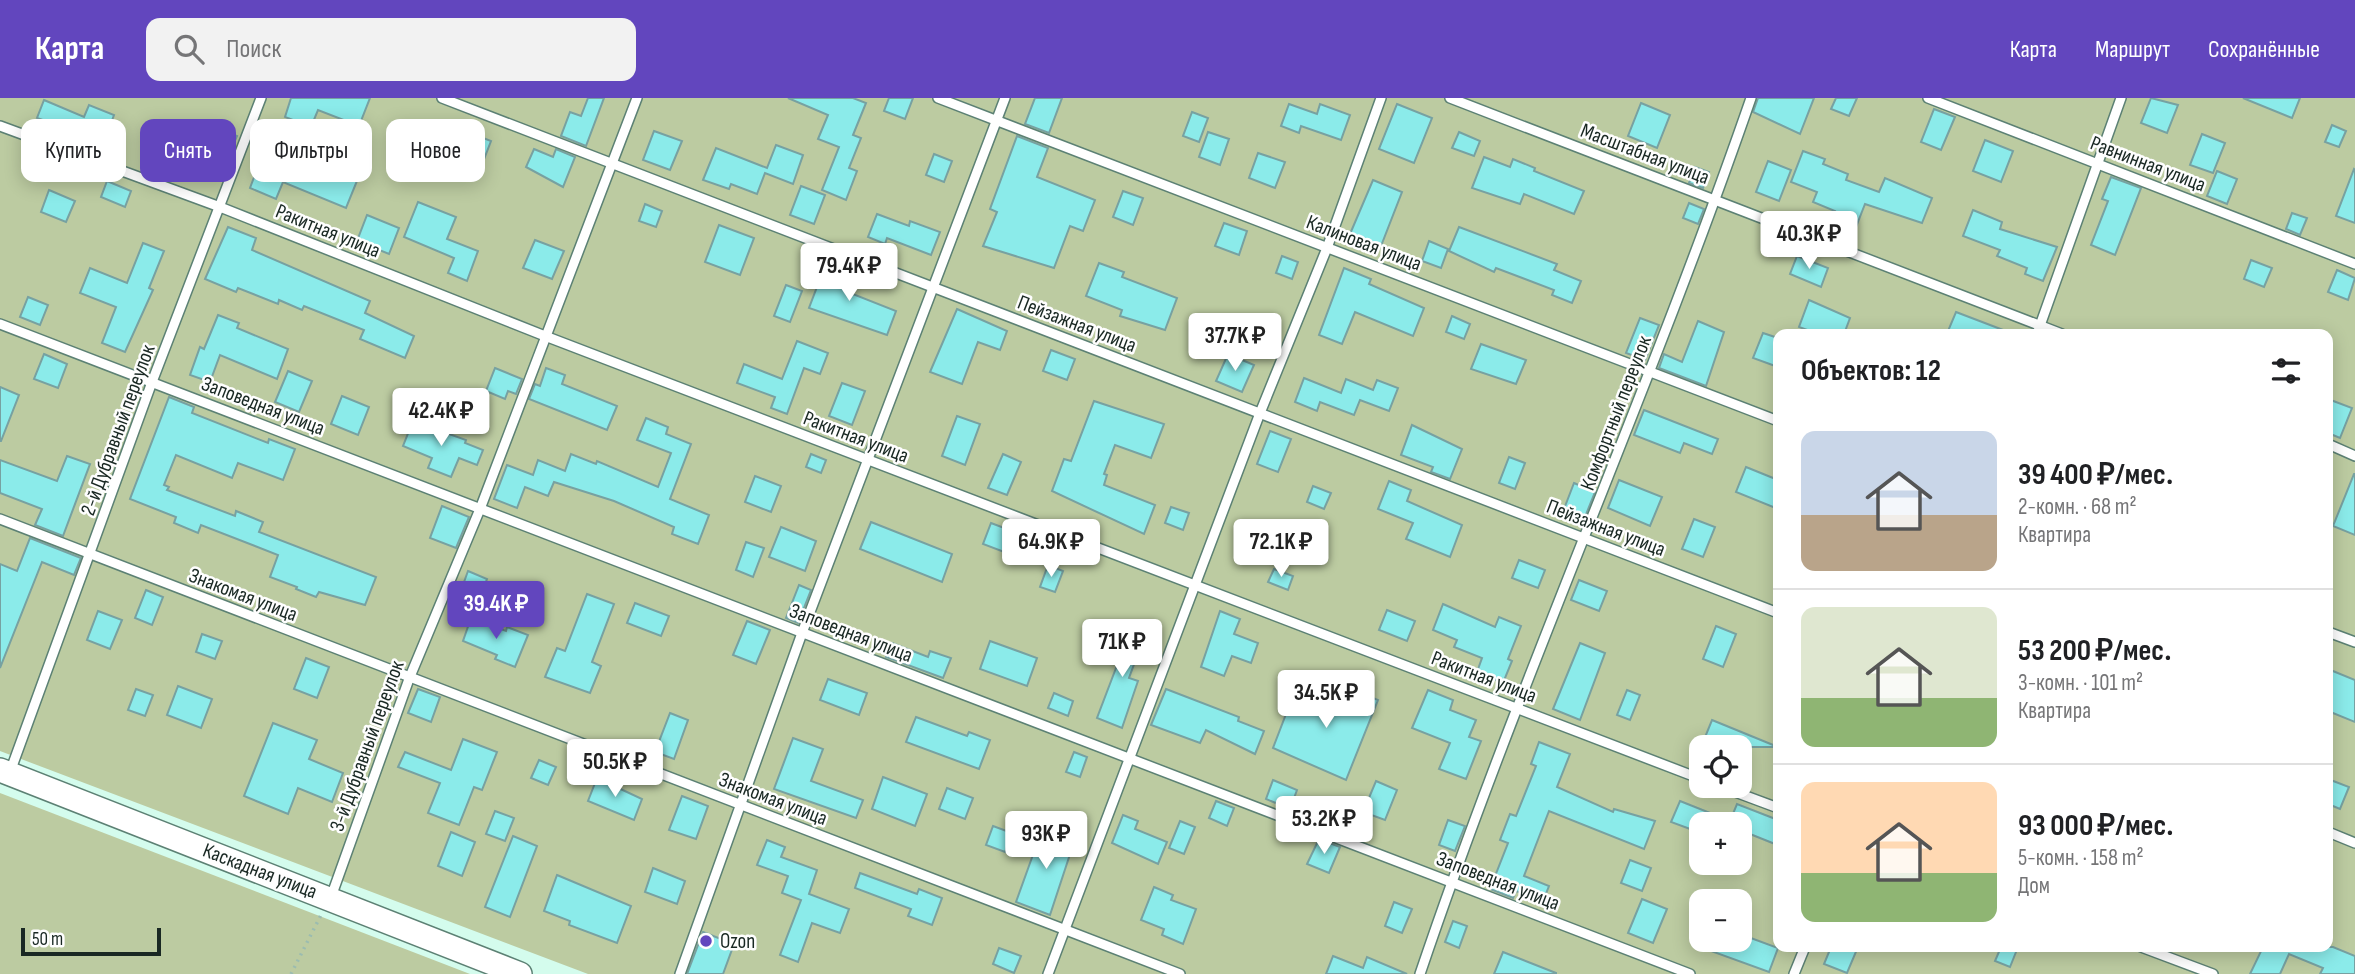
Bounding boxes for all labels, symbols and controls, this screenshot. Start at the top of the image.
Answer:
search box [146,18,636,81]
text: Карта [35,29,104,69]
icon: search [170,30,208,68]
text: Поиск [226,34,281,65]
text: Карта [2010,35,2057,64]
text: Маршрут [2095,35,2170,64]
text: Сохранённые [2208,35,2320,64]
street label: Масштабная улица [1577,118,1713,190]
chip: Купить [21,119,126,182]
chip: Снять [140,119,236,182]
chip: Фильтры [250,119,372,182]
chip: Новое [386,119,485,182]
street label: Равнинная улица [2087,131,2209,197]
street label: Ракитная улица [272,199,384,263]
street label: Калиновая улица [1303,210,1425,276]
pin: 40.3K ₽ [1744,212,1874,271]
text: 40.3K ₽ [1777,220,1841,248]
pin: 79.4K ₽ [784,244,914,303]
text: 79.4K ₽ [817,252,881,280]
street label: Пейзажная улица [1014,290,1140,358]
pin: 37.7K ₽ [1170,314,1300,373]
text: 37.7K ₽ [1204,322,1266,350]
street label: Комфортный переулок [1575,332,1657,494]
street label: 2-й Дубравный переулок [76,341,161,519]
icon: filters [2267,352,2305,390]
text: Объектов: 12 [1801,353,1941,389]
street label: Заповедная улица [198,371,328,441]
pin: 42.4K ₽ [376,388,506,448]
text: 42.4K ₽ [408,397,474,425]
street label: Ракитная улица [800,406,912,468]
text: 39 400 ₽/мес. [2018,457,2173,493]
icon: home [1857,459,1941,543]
text: 2-комн. · 68 m² [2018,493,2137,521]
street label: Пейзажная улица [1543,494,1669,562]
pin: 64.9K ₽ [986,519,1116,579]
pin: 72.1K ₽ [1216,519,1346,579]
text: Квартира [2018,521,2091,549]
text: 64.9K ₽ [1018,528,1084,556]
text: 72.1K ₽ [1249,528,1313,556]
street label: Знакомая улица [185,563,301,627]
pin: 39.4K ₽ [431,582,561,641]
text: 39.4K ₽ [463,590,529,618]
street label: Заповедная улица [786,598,916,668]
pin: 71K ₽ [1073,620,1171,679]
text: 71K ₽ [1098,628,1146,656]
text: 53 200 ₽/мес. [2018,633,2171,669]
icon: home [1857,635,1941,719]
street label: Ракитная улица [1428,646,1540,708]
street label: 3-й Дубравный переулок [324,657,410,835]
text: 3-комн. · 101 m² [2018,669,2143,697]
pin: 34.5K ₽ [1261,670,1391,730]
text: 34.5K ₽ [1294,679,1358,707]
text: Квартира [2018,697,2091,725]
map controls [1689,735,1752,952]
button: locate [1689,735,1752,798]
pin: 50.5K ₽ [550,740,680,799]
text: 50.5K ₽ [583,748,647,776]
street label: Знакомая улица [715,767,831,831]
pin: 53.2K ₽ [1259,796,1389,856]
text: 53.2K ₽ [1292,805,1356,833]
text: 93 000 ₽/мес. [2018,808,2173,844]
icon: home [1857,810,1941,894]
pin: 93K ₽ [997,812,1095,871]
button: + [1689,812,1752,875]
text: 93K ₽ [1021,820,1071,848]
street label: Каскадная улица [199,838,321,904]
text: 5-комн. · 158 m² [2018,844,2144,872]
street label: Заповедная улица [1433,846,1563,916]
text: Дом [2018,872,2050,900]
button: − [1689,889,1752,952]
scale bar [21,925,161,957]
text: 50 m [32,928,63,951]
place label: Ozon [720,929,755,954]
marker: Ozon [698,933,714,949]

